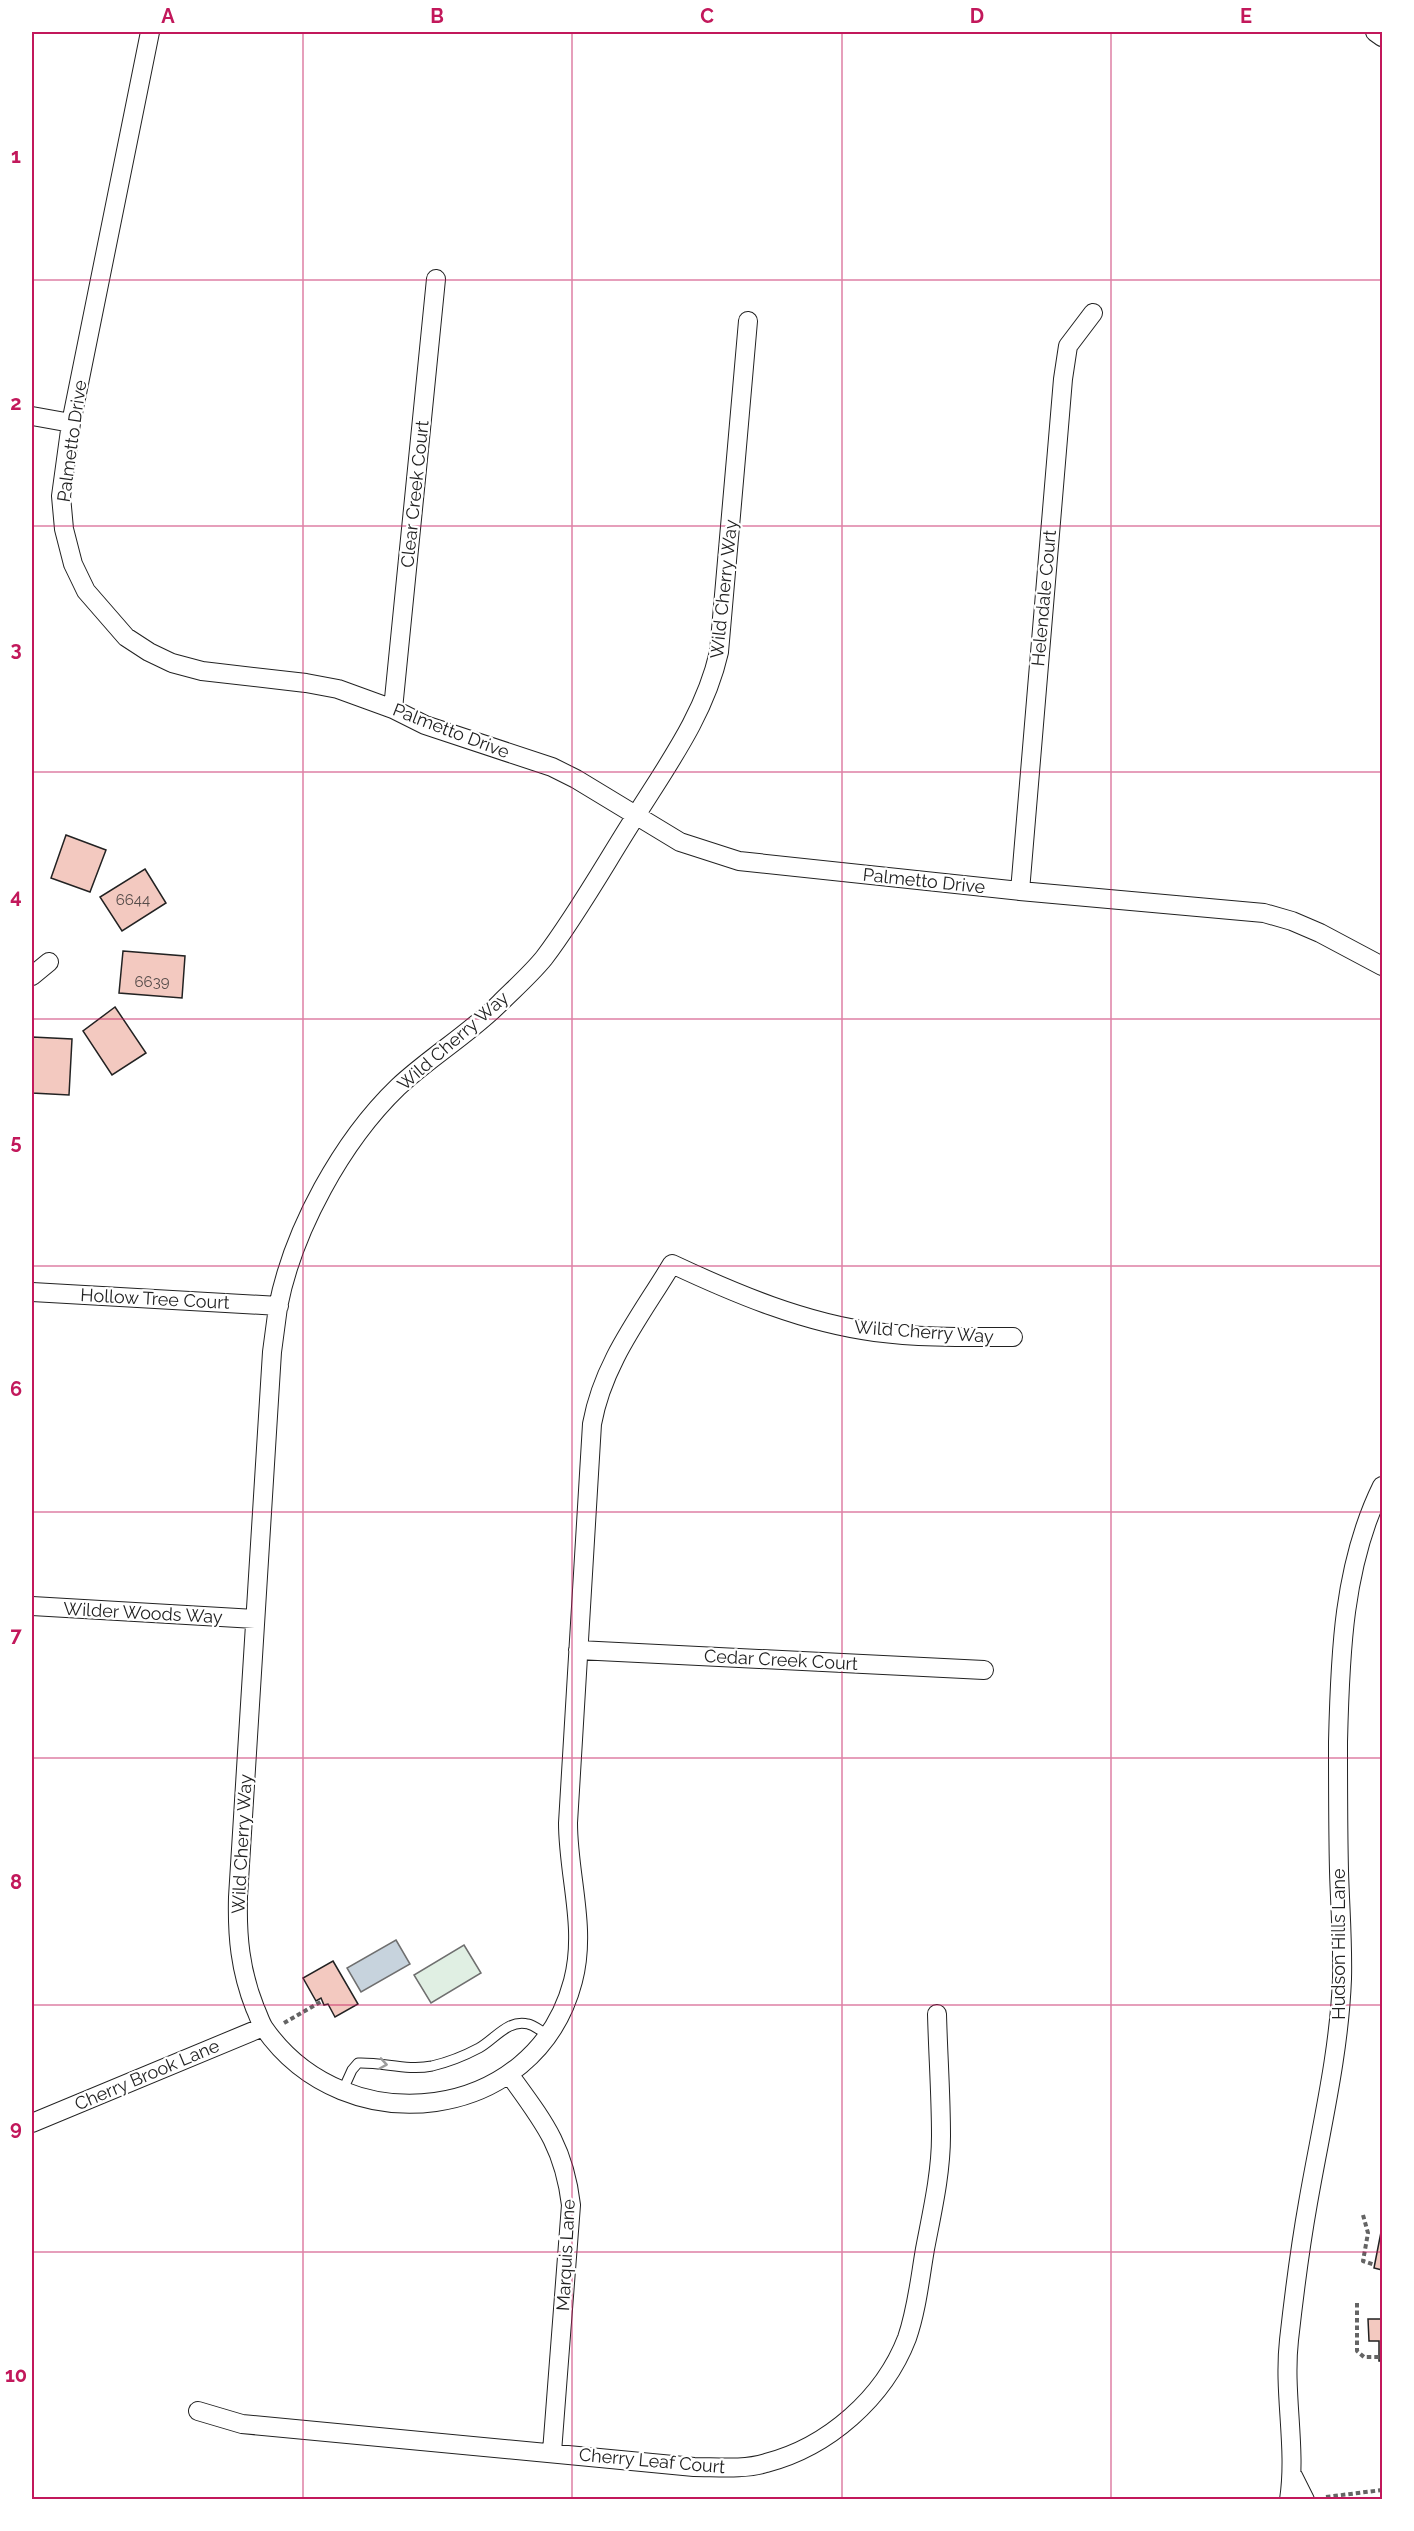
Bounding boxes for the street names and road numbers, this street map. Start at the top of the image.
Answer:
street label: Palmetto Drive [53,378,91,503]
street label: Clear Creek Court [396,419,433,569]
street label: Wild Cherry Way [706,518,741,660]
street label: Helendale Court [1027,529,1060,667]
street label: Palmetto Drive [390,699,513,763]
street label: Palmetto Drive [862,864,987,897]
street label: Wild Cherry Way [393,987,513,1094]
street label: Hollow Tree Court [80,1284,230,1313]
street label: Wild Cherry Way [854,1316,995,1347]
street label: Wilder Woods Way [63,1598,223,1627]
street label: Cedar Creek Court [704,1645,859,1674]
street label: Wild Cherry Way [227,1773,256,1914]
street label: Hudson Hills Lane [1328,1868,1349,2020]
street label: Cherry Brook Lane [71,2034,223,2114]
street label: Marquis Lane [552,2198,579,2311]
street label: Cherry Leaf Court [578,2444,726,2477]

